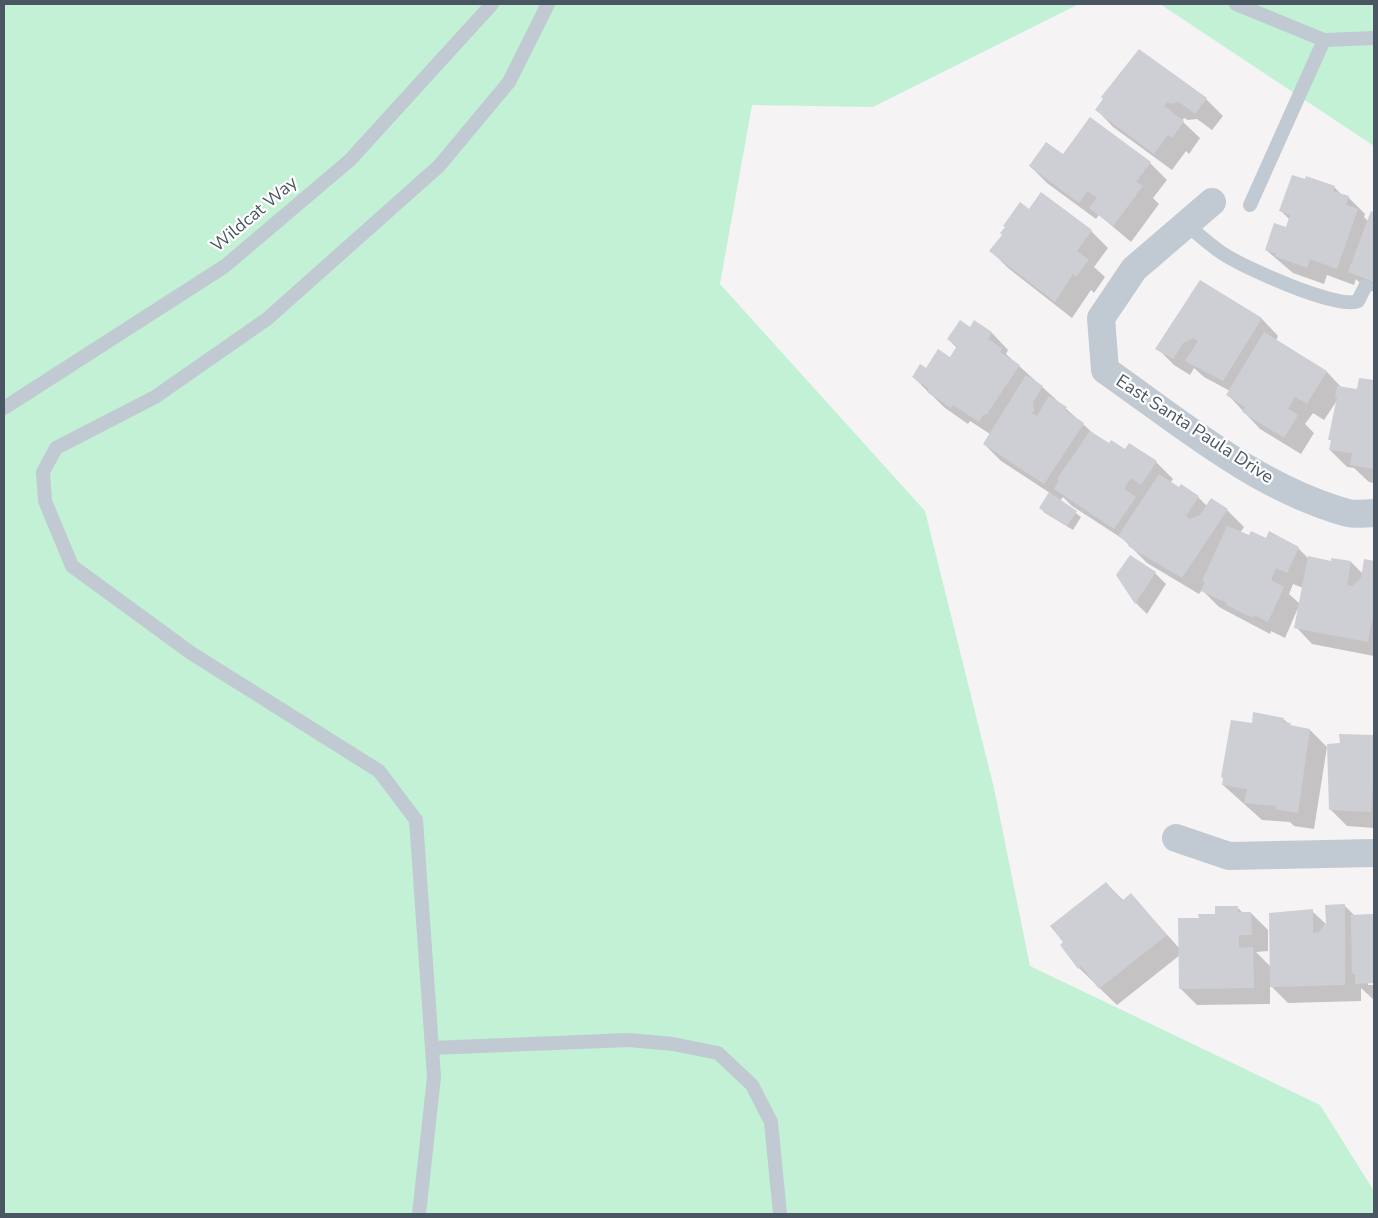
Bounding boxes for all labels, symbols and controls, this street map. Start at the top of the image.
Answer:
street label: Wildcat Way [207,173,303,257]
street label: East Santa Paula Drive [1111,371,1277,489]

